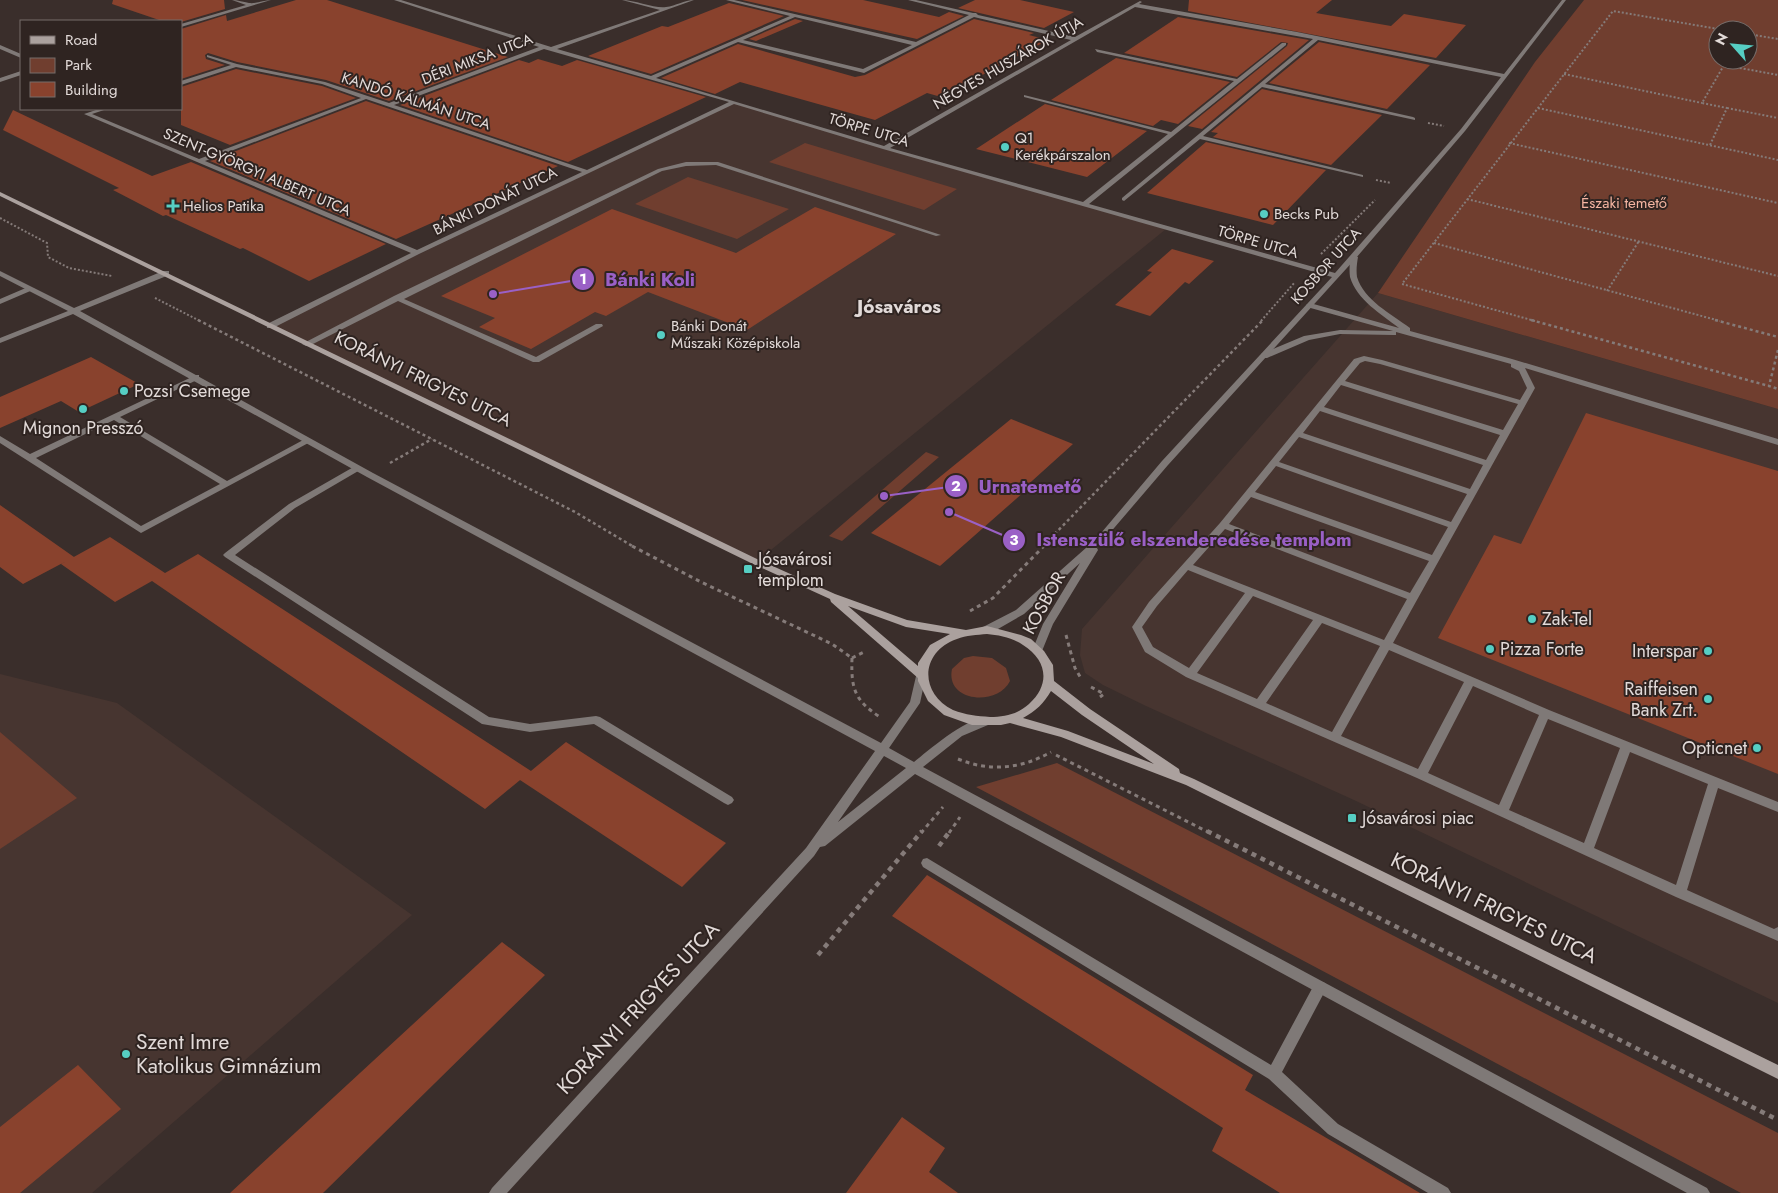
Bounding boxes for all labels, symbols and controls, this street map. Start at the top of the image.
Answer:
street label: NÉGYES HUSZÁROK ÚTJA [929,11,1087,115]
legend [20,20,182,110]
north arrow [1708,20,1758,70]
street label: DÉRI MIKSA UTCA [418,28,536,90]
text: Road [65,29,97,51]
text: N [1710,30,1733,49]
text: Park [65,54,92,76]
street label: KANDÓ KÁLMÁN UTCA [339,67,493,136]
text: Building [65,79,117,101]
street label: TÖRPE UTCA [826,107,912,153]
street label: SZENT-GYÖRGYI ALBERT UTCA [160,122,354,222]
place label: Q1 Kerékpárszalon [1015,127,1111,166]
marker: Q1 Kerékpárszalon [999,141,1011,153]
street label: BÁNKI DONÁT UTCA [429,161,561,241]
park label: Északi temető [1581,192,1667,214]
place label: Helios Patika [183,195,264,217]
marker: Helios Patika [167,200,179,212]
place label: Becks Pub [1274,203,1339,225]
marker: Becks Pub [1258,208,1270,220]
street label: TÖRPE UTCA [1215,220,1301,264]
street label: KOSBOR UTCA [1286,223,1367,309]
callout: Bánki Koli [570,262,705,296]
text: Bánki Koli [605,266,695,293]
text: 1 [579,268,587,290]
district label: Jósaváros [853,293,941,320]
place label: Bánki Donát Műszaki Középiskola [671,315,800,354]
street label: KORÁNYI FRIGYES UTCA [330,325,516,433]
marker: Bánki Donát Műszaki Középiskola [655,329,667,341]
place label: Pozsi Csemege [134,378,250,404]
marker: Pozsi Csemege [118,385,130,397]
marker: Mignon Presszó [77,403,89,415]
place label: Mignon Presszó [23,415,144,441]
callout: Urnatemető [943,469,1091,503]
text: Urnatemető [979,473,1081,500]
text: 2 [951,475,961,497]
callout: Istenszülő elszenderedése templom [1001,523,1362,557]
text: Istenszülő elszenderedése templom [1036,526,1352,553]
text: 3 [1009,529,1019,551]
place label: Jósavárosi templom [756,546,832,593]
marker: Jósavárosi templom [742,563,754,575]
street label: KOSBOR [1016,567,1072,639]
place label: Zak-Tel [1542,606,1592,632]
marker: Zak-Tel [1526,613,1538,625]
place label: Pizza Forte [1500,636,1584,662]
place label: Interspar [1632,638,1699,664]
marker: Pizza Forte [1484,643,1496,655]
marker: Interspar [1702,645,1714,657]
place label: Raiffeisen Bank Zrt. [1624,676,1698,723]
marker: Raiffeisen Bank Zrt. [1702,693,1714,705]
place label: Opticnet [1682,735,1748,761]
marker: Opticnet [1751,742,1763,754]
place label: Jósavárosi piac [1360,805,1474,831]
marker: Jósavárosi piac [1346,812,1358,824]
street label: KORÁNYI FRIGYES UTCA [1386,845,1602,971]
street label: KORÁNYI FRIGYES UTCA [550,915,726,1101]
place label: Szent Imre Katolikus Gimnázium [136,1027,321,1081]
marker: Szent Imre Katolikus Gimnázium [120,1048,132,1060]

